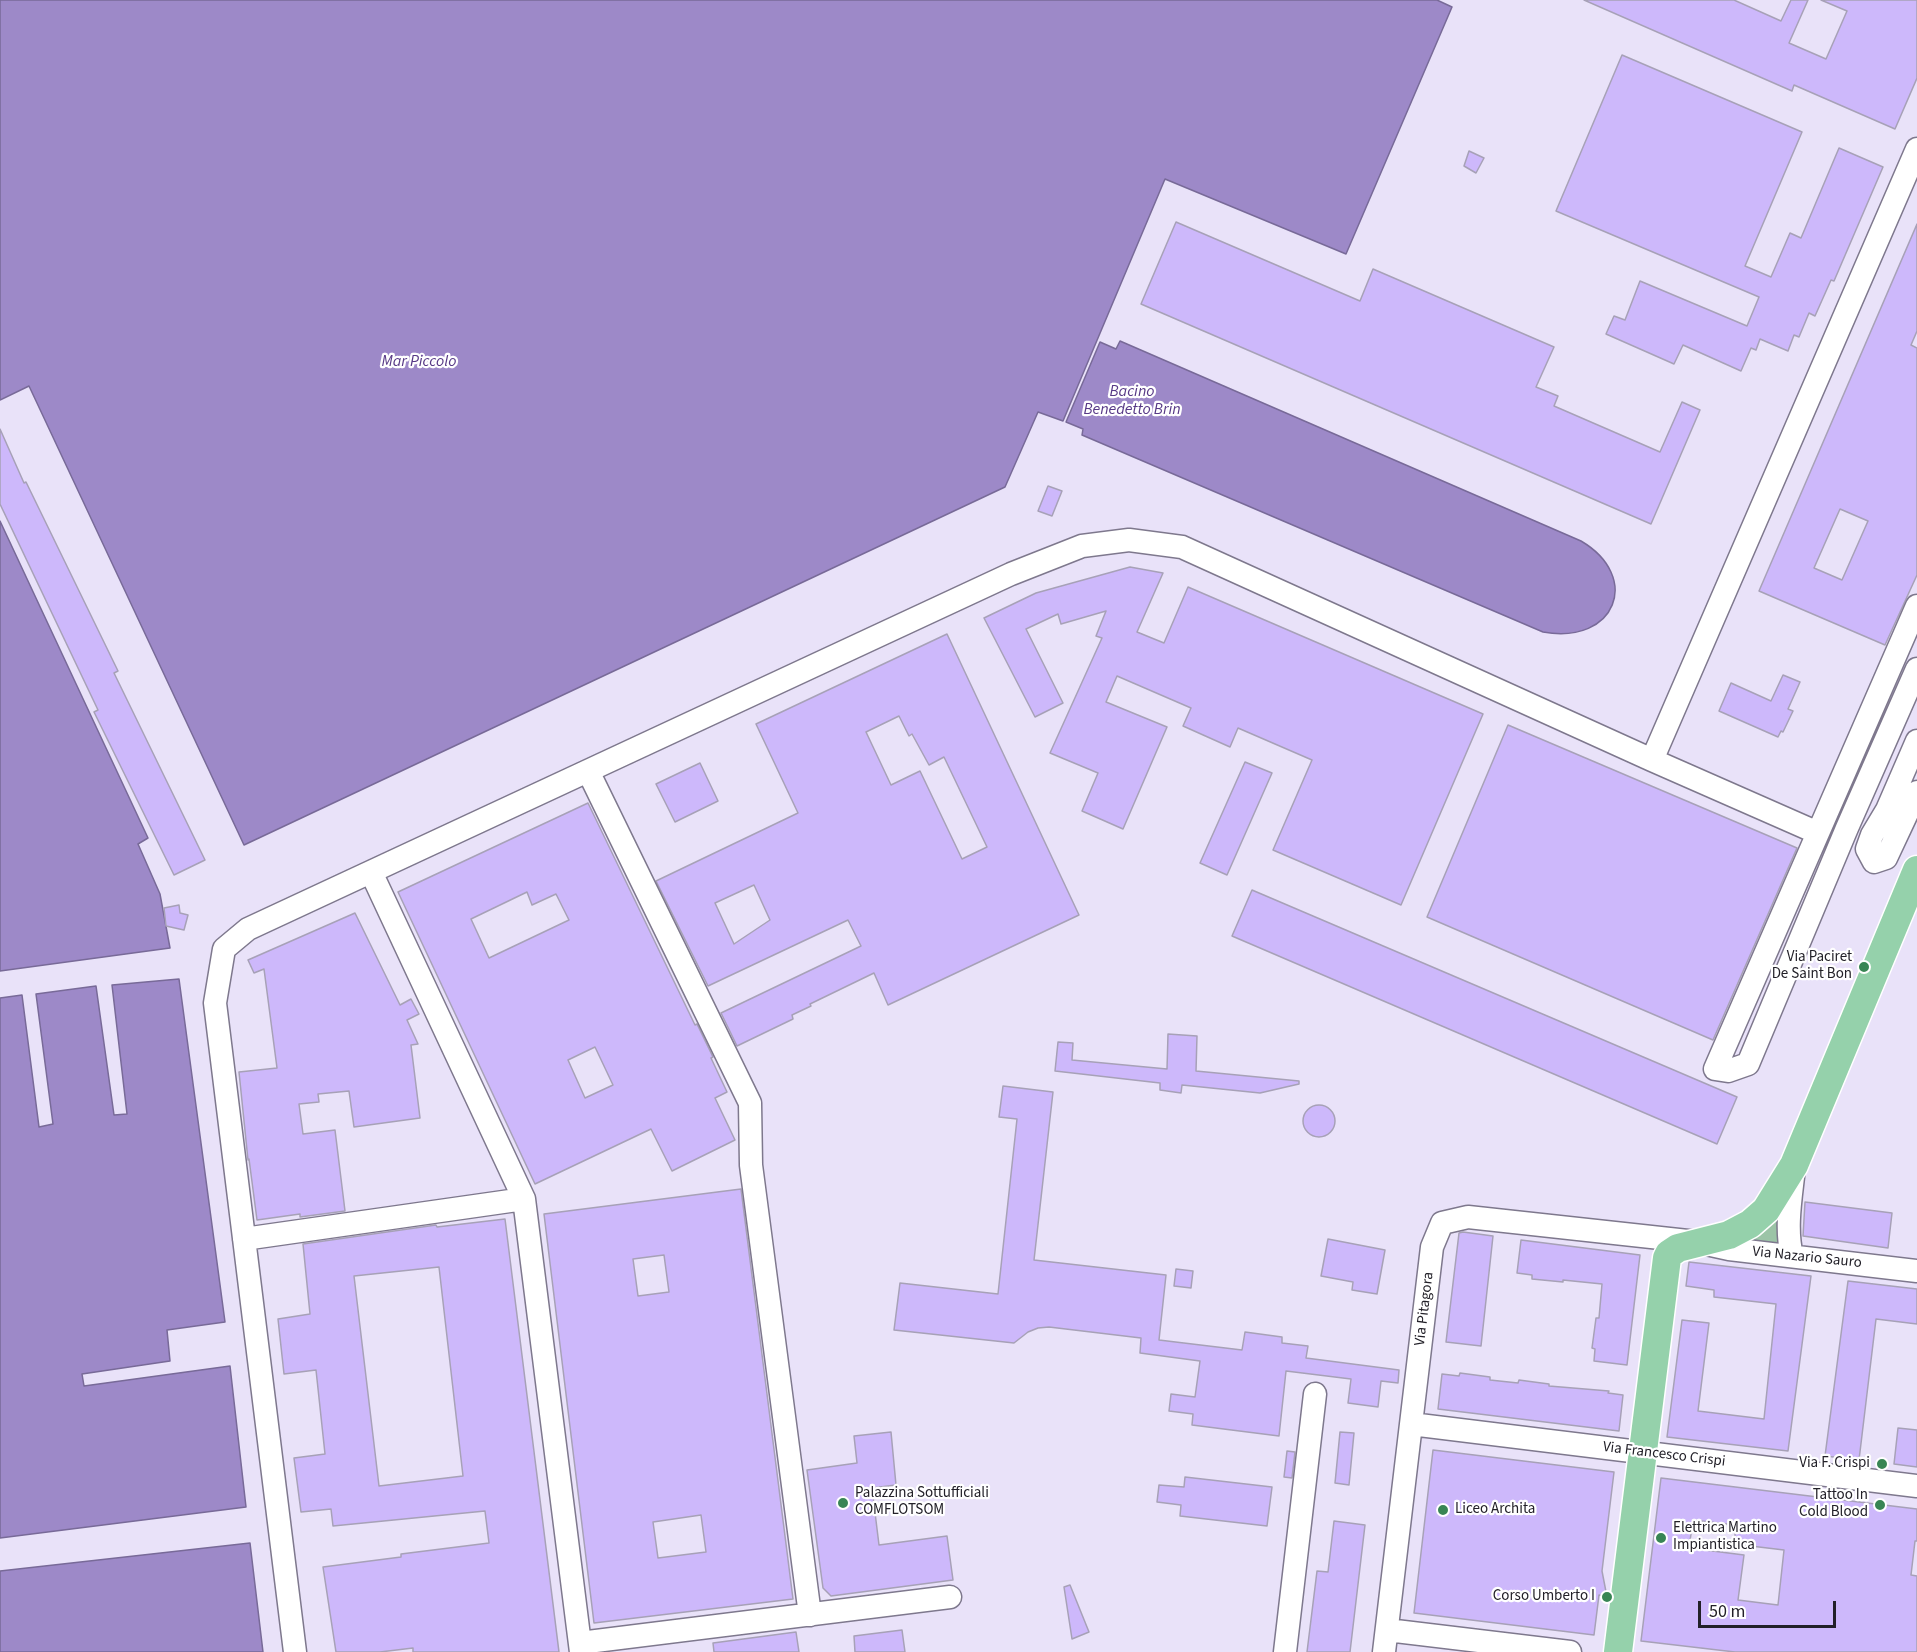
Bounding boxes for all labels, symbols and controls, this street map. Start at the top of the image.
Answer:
water label: Mar Piccolo [381,352,457,372]
water label: Bacino Benedetto Brin [1083,382,1181,420]
place label: Via Paciret De Saint Bon [1772,949,1852,984]
marker: Via Paciret De Saint Bon [1857,960,1871,974]
street label: Via Nazario Sauro [1751,1243,1863,1273]
street label: Via Pitagora [1412,1271,1438,1347]
street label: Via Francesco Crispi [1602,1439,1726,1471]
place label: Via F. Crispi [1799,1455,1870,1473]
marker: Via F. Crispi [1875,1457,1889,1471]
place label: Palazzina Sottufficiali COMFLOTSOM [855,1485,989,1520]
place label: Tattoo In Cold Blood [1799,1487,1868,1522]
marker: Palazzina Sottufficiali COMFLOTSOM [836,1496,850,1510]
marker: Tattoo In Cold Blood [1873,1498,1887,1512]
place label: Liceo Archita [1455,1501,1535,1519]
marker: Liceo Archita [1436,1503,1450,1517]
place label: Elettrica Martino Impiantistica [1673,1520,1777,1555]
marker: Elettrica Martino Impiantistica [1654,1531,1668,1545]
place label: Corso Umberto I [1493,1588,1595,1606]
scale bar [1701,1589,1839,1627]
marker: Corso Umberto I [1600,1590,1614,1604]
text: 50 m [1709,1599,1745,1624]

